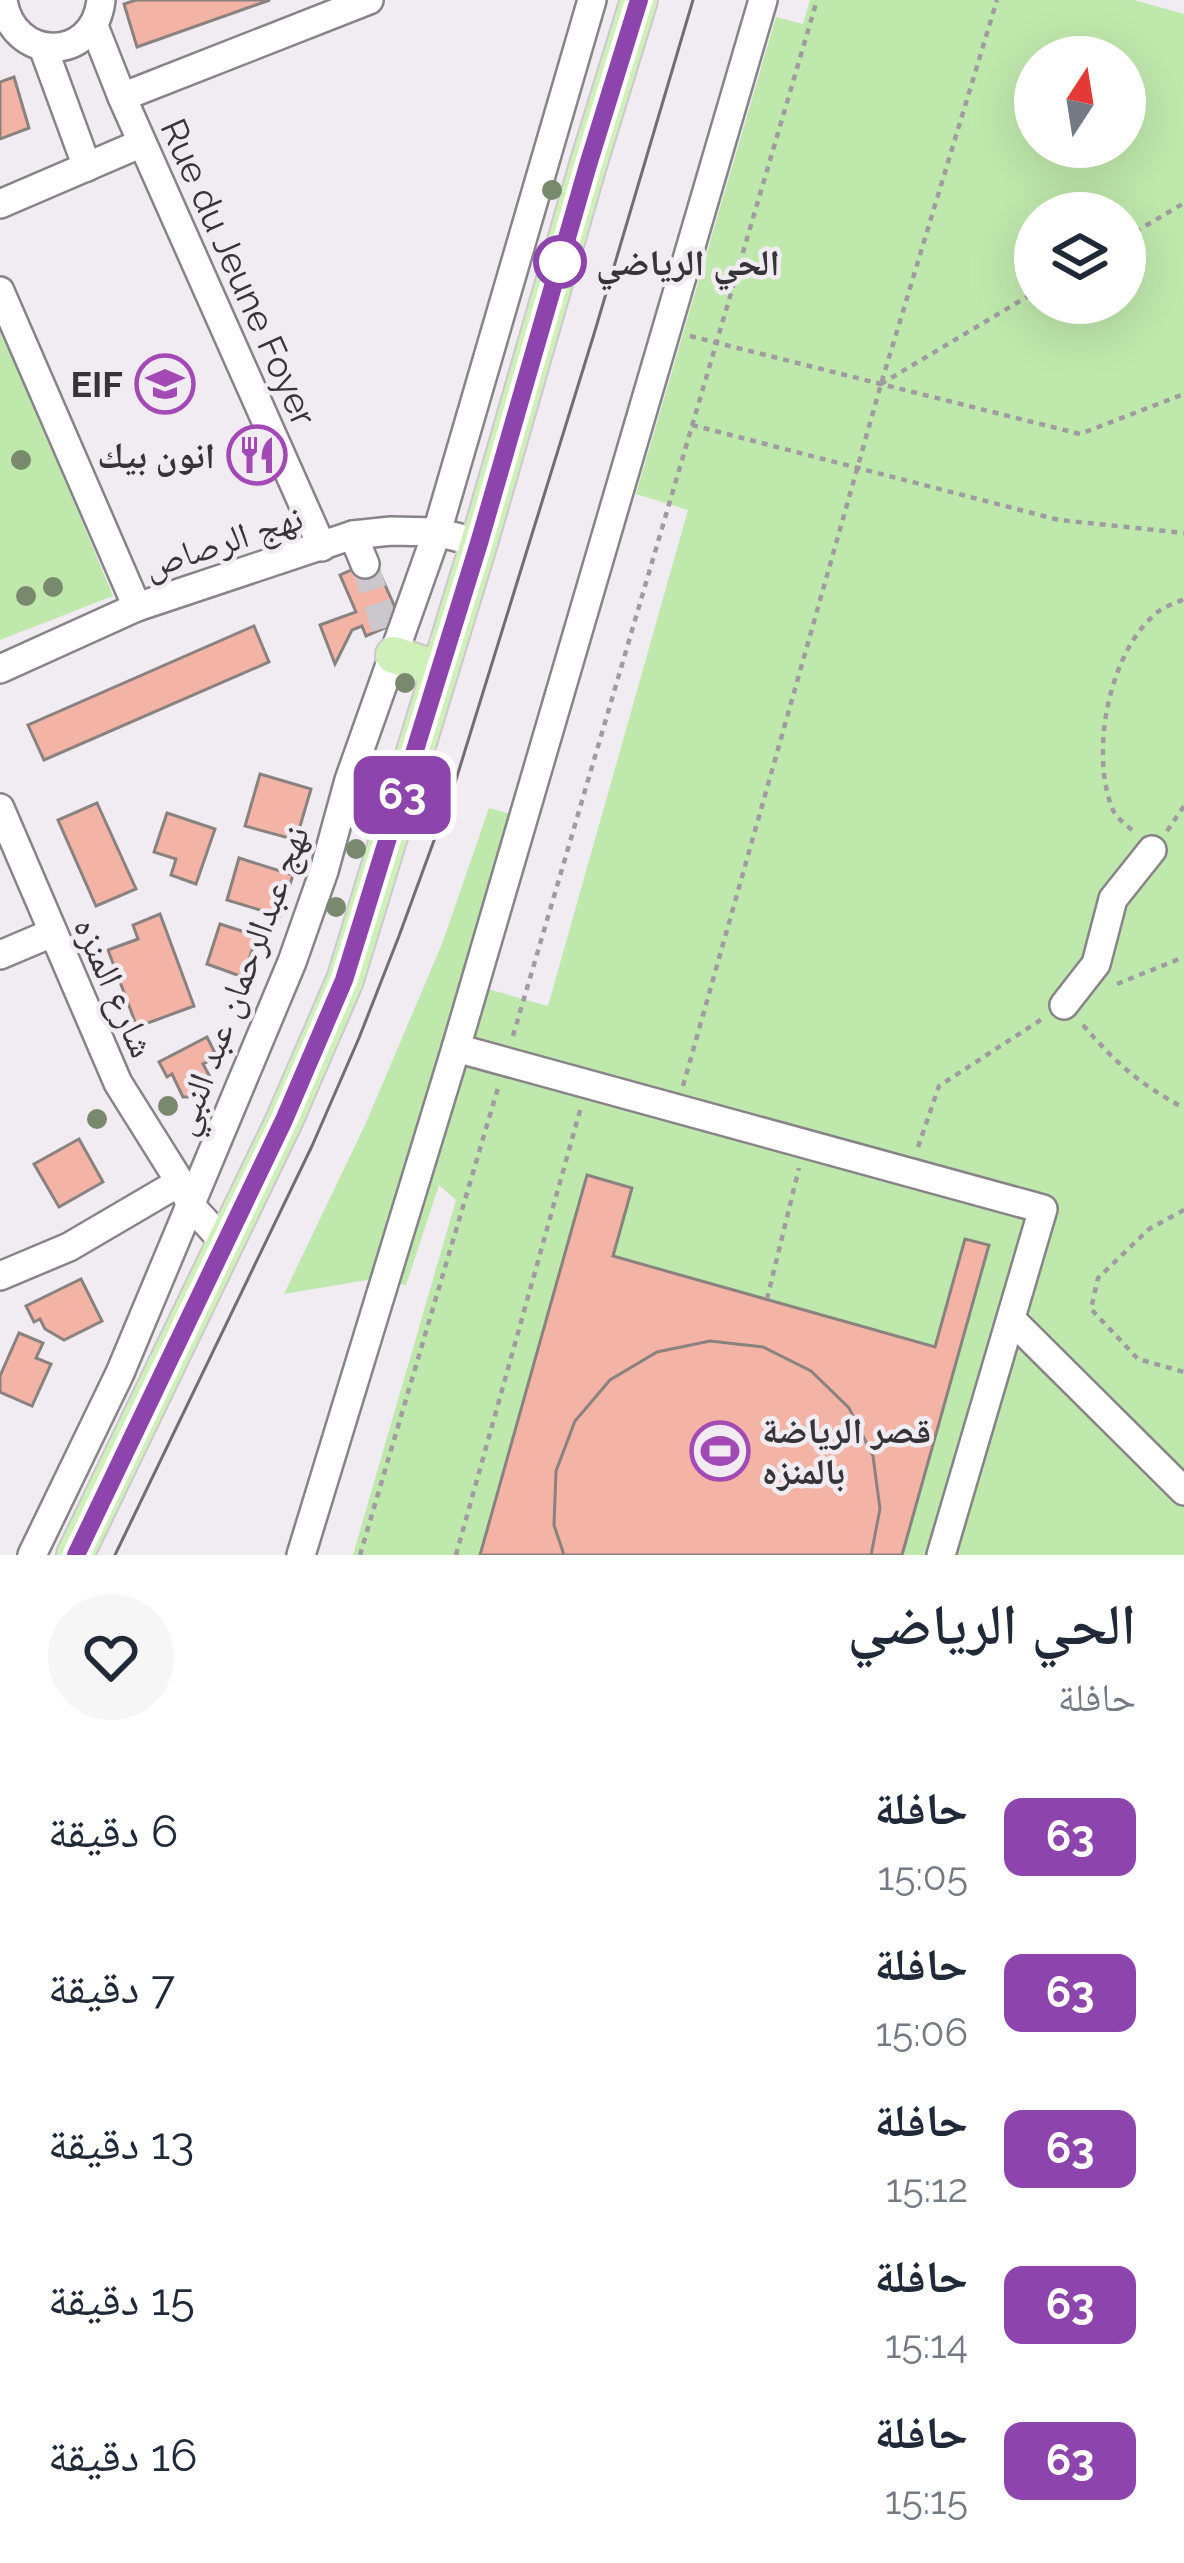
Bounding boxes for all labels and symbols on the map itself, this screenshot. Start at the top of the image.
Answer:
north arrow [1014,36,1146,168]
street label: Rue du Jeune Foyer [152,112,326,432]
marker: الحي الرياضي [535,237,585,287]
place label: الحي الرياضي [596,241,780,291]
school or university icon: EIF [134,353,196,415]
place label: EIF [70,363,123,405]
restaurant icon: انون بيك [226,424,288,486]
place label: انون بيك [97,434,215,477]
street label: نهج الرصاص [138,496,308,588]
line badge: 63 [348,756,456,834]
street label: نهج عبدالرحمان عبد النبي [161,820,325,1143]
street label: شارع المنزه [64,911,164,1064]
place label: قصر الرياضة بالمنزه [762,1409,931,1492]
sports icon: قصر الرياضة بالمنزه [689,1420,751,1482]

